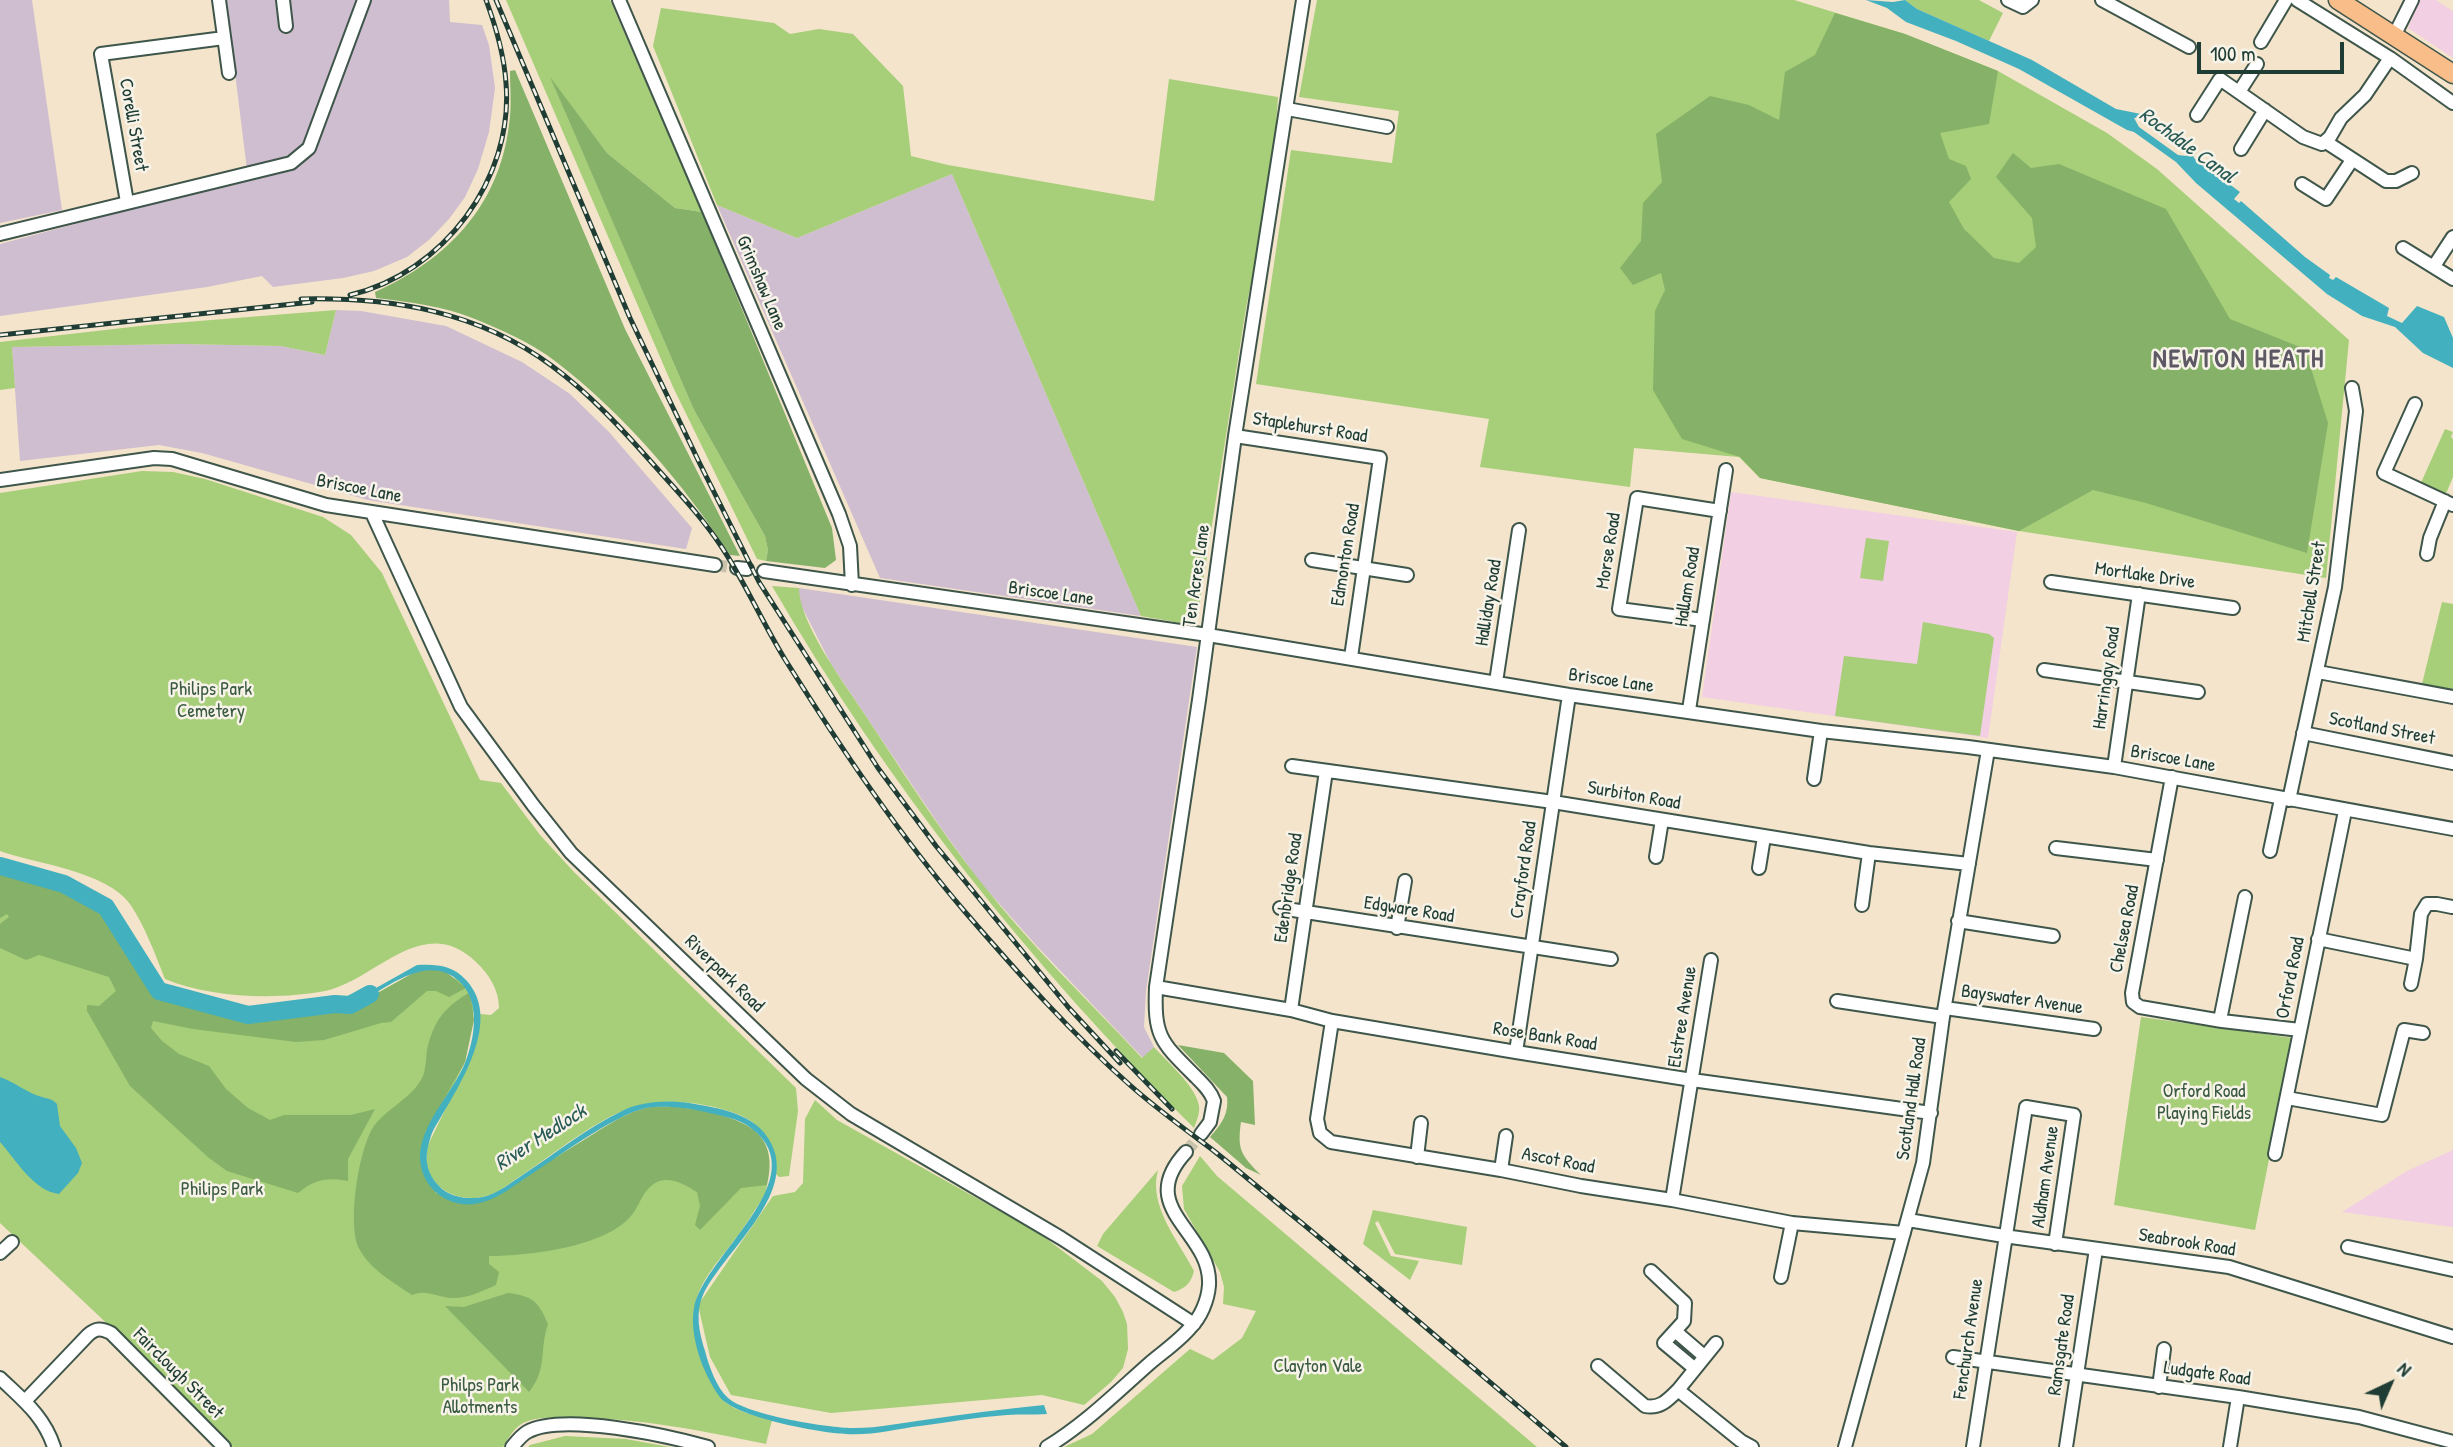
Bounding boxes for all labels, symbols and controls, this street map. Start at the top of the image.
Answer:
scale bar [2201,28,2348,72]
text: 100 m [2210,39,2256,68]
street label: Corelli Street [114,77,152,173]
water label: Rochdale Canal [2134,103,2240,189]
street label: Grimshaw Lane [731,232,791,334]
district label: NEWTON HEATH [2154,344,2324,376]
street label: Staplehurst Road [1251,408,1369,448]
street label: Briscoe Lane [315,470,403,508]
street label: Edmonton Road [1327,502,1365,608]
street label: Morse Road [1592,511,1626,591]
street label: Ten Acres Lane [1179,523,1215,629]
street label: Mitchell Street [2293,540,2331,644]
street label: Hallam Road [1670,546,1706,628]
street label: Halliday Road [1471,558,1507,648]
street label: Mortlake Drive [2093,558,2197,594]
street label: Briscoe Lane [1007,577,1095,611]
street label: Harringay Road [2089,625,2125,731]
street label: Briscoe Lane [1567,664,1655,698]
park label: Philips Park Cemetery [170,679,252,723]
street label: Scotland Street [2327,708,2437,750]
street label: Briscoe Lane [2129,740,2217,778]
street label: Surbiton Road [1586,777,1682,815]
street label: Crayford Road [1506,820,1542,920]
street label: Edenbridge Road [1270,832,1308,944]
street label: Chelsea Road [2105,883,2145,975]
street label: Edgware Road [1362,892,1456,928]
street label: Riverpark Road [680,930,768,1018]
street label: Orford Road [2272,935,2310,1021]
street label: Elstree Avenue [1664,965,1702,1069]
street label: Bayswater Avenue [1960,980,2084,1020]
street label: Rose Bank Road [1492,1018,1598,1056]
street label: Scotland Hall Road [1892,1036,1932,1162]
park label: Orford Road Playing Fields [2157,1081,2251,1125]
water label: River Medlock [491,1099,591,1177]
street label: Aldham Avenue [2028,1125,2064,1229]
street label: Ascot Road [1520,1143,1596,1179]
park label: Philips Park [181,1179,263,1201]
street label: Seabrook Road [2137,1224,2237,1262]
street label: Fenchurch Avenue [1949,1277,1989,1401]
street label: Ramsgate Road [2044,1293,2080,1397]
street label: Fairclough Street [128,1324,228,1424]
north arrow [2355,1349,2425,1419]
park label: Clayton Vale [1274,1356,1362,1378]
text: N [2392,1356,2417,1382]
street label: Ludgate Road [2162,1357,2252,1391]
park label: Philps Park Allotments [441,1375,519,1419]

